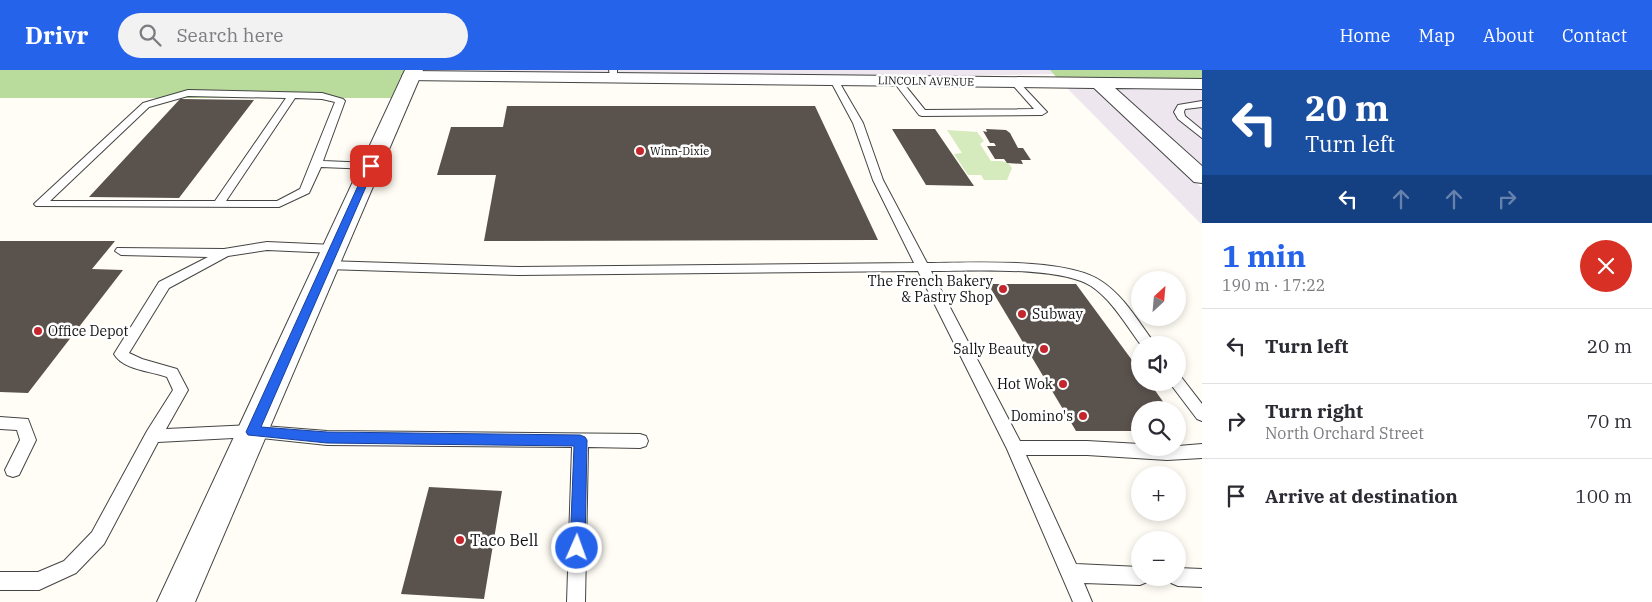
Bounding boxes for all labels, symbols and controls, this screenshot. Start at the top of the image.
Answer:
search box [118,13,468,58]
text: Drivr [25,19,88,51]
icon: search [136,21,164,49]
text: Search here [176,23,283,47]
text: Home [1339,24,1391,47]
text: Map [1419,24,1455,47]
text: About [1483,24,1534,47]
text: Contact [1562,24,1627,47]
street label: LINCOLN AVENUE [878,73,974,89]
text: 20 m [1305,85,1389,131]
icon: left [1222,90,1287,155]
text: Turn left [1305,129,1395,158]
place label: Winn-Dixie [650,144,709,158]
pin [350,145,392,187]
marker: Winn-Dixie [634,145,646,157]
icon: arrive [357,152,385,180]
icon: left [1334,185,1362,213]
icon: ahead [1387,185,1415,213]
icon: ahead [1440,185,1468,213]
icon: right [1493,185,1521,213]
text: 1 min [1222,236,1306,275]
button: close [1580,240,1632,292]
north arrow [1131,271,1186,326]
map controls [1131,271,1186,586]
place label: The French Bakery & Pastry Shop [868,272,994,306]
text: 190 m · 17:22 [1222,275,1325,295]
marker: The French Bakery & Pastry Shop [997,283,1009,295]
place label: Subway [1032,305,1083,323]
marker: Subway [1016,308,1028,320]
place label: Office Depot [48,322,129,340]
marker: Office Depot [32,325,44,337]
icon: left [1222,332,1250,360]
text: Turn left [1265,334,1348,358]
text: 20 m [1587,334,1632,358]
button: sound [1131,336,1186,391]
place label: Sally Beauty [953,340,1035,358]
marker: Sally Beauty [1038,343,1050,355]
place label: Hot Wok [997,375,1054,393]
marker: Hot Wok [1057,378,1069,390]
text: Turn right [1265,399,1363,423]
button: search [1131,401,1186,456]
place label: Domino's [1011,407,1073,425]
icon: right [1222,407,1250,435]
text: 70 m [1587,409,1632,433]
marker: Domino's [1077,410,1089,422]
text: North Orchard Street [1265,423,1424,443]
button: + [1131,466,1186,521]
icon: arrive [1222,482,1250,510]
text: Arrive at destination [1265,484,1458,508]
text: 100 m [1575,484,1632,508]
position arrow [550,521,602,573]
place label: Taco Bell [470,530,538,550]
button: − [1131,531,1186,586]
marker: Taco Bell [454,534,466,546]

